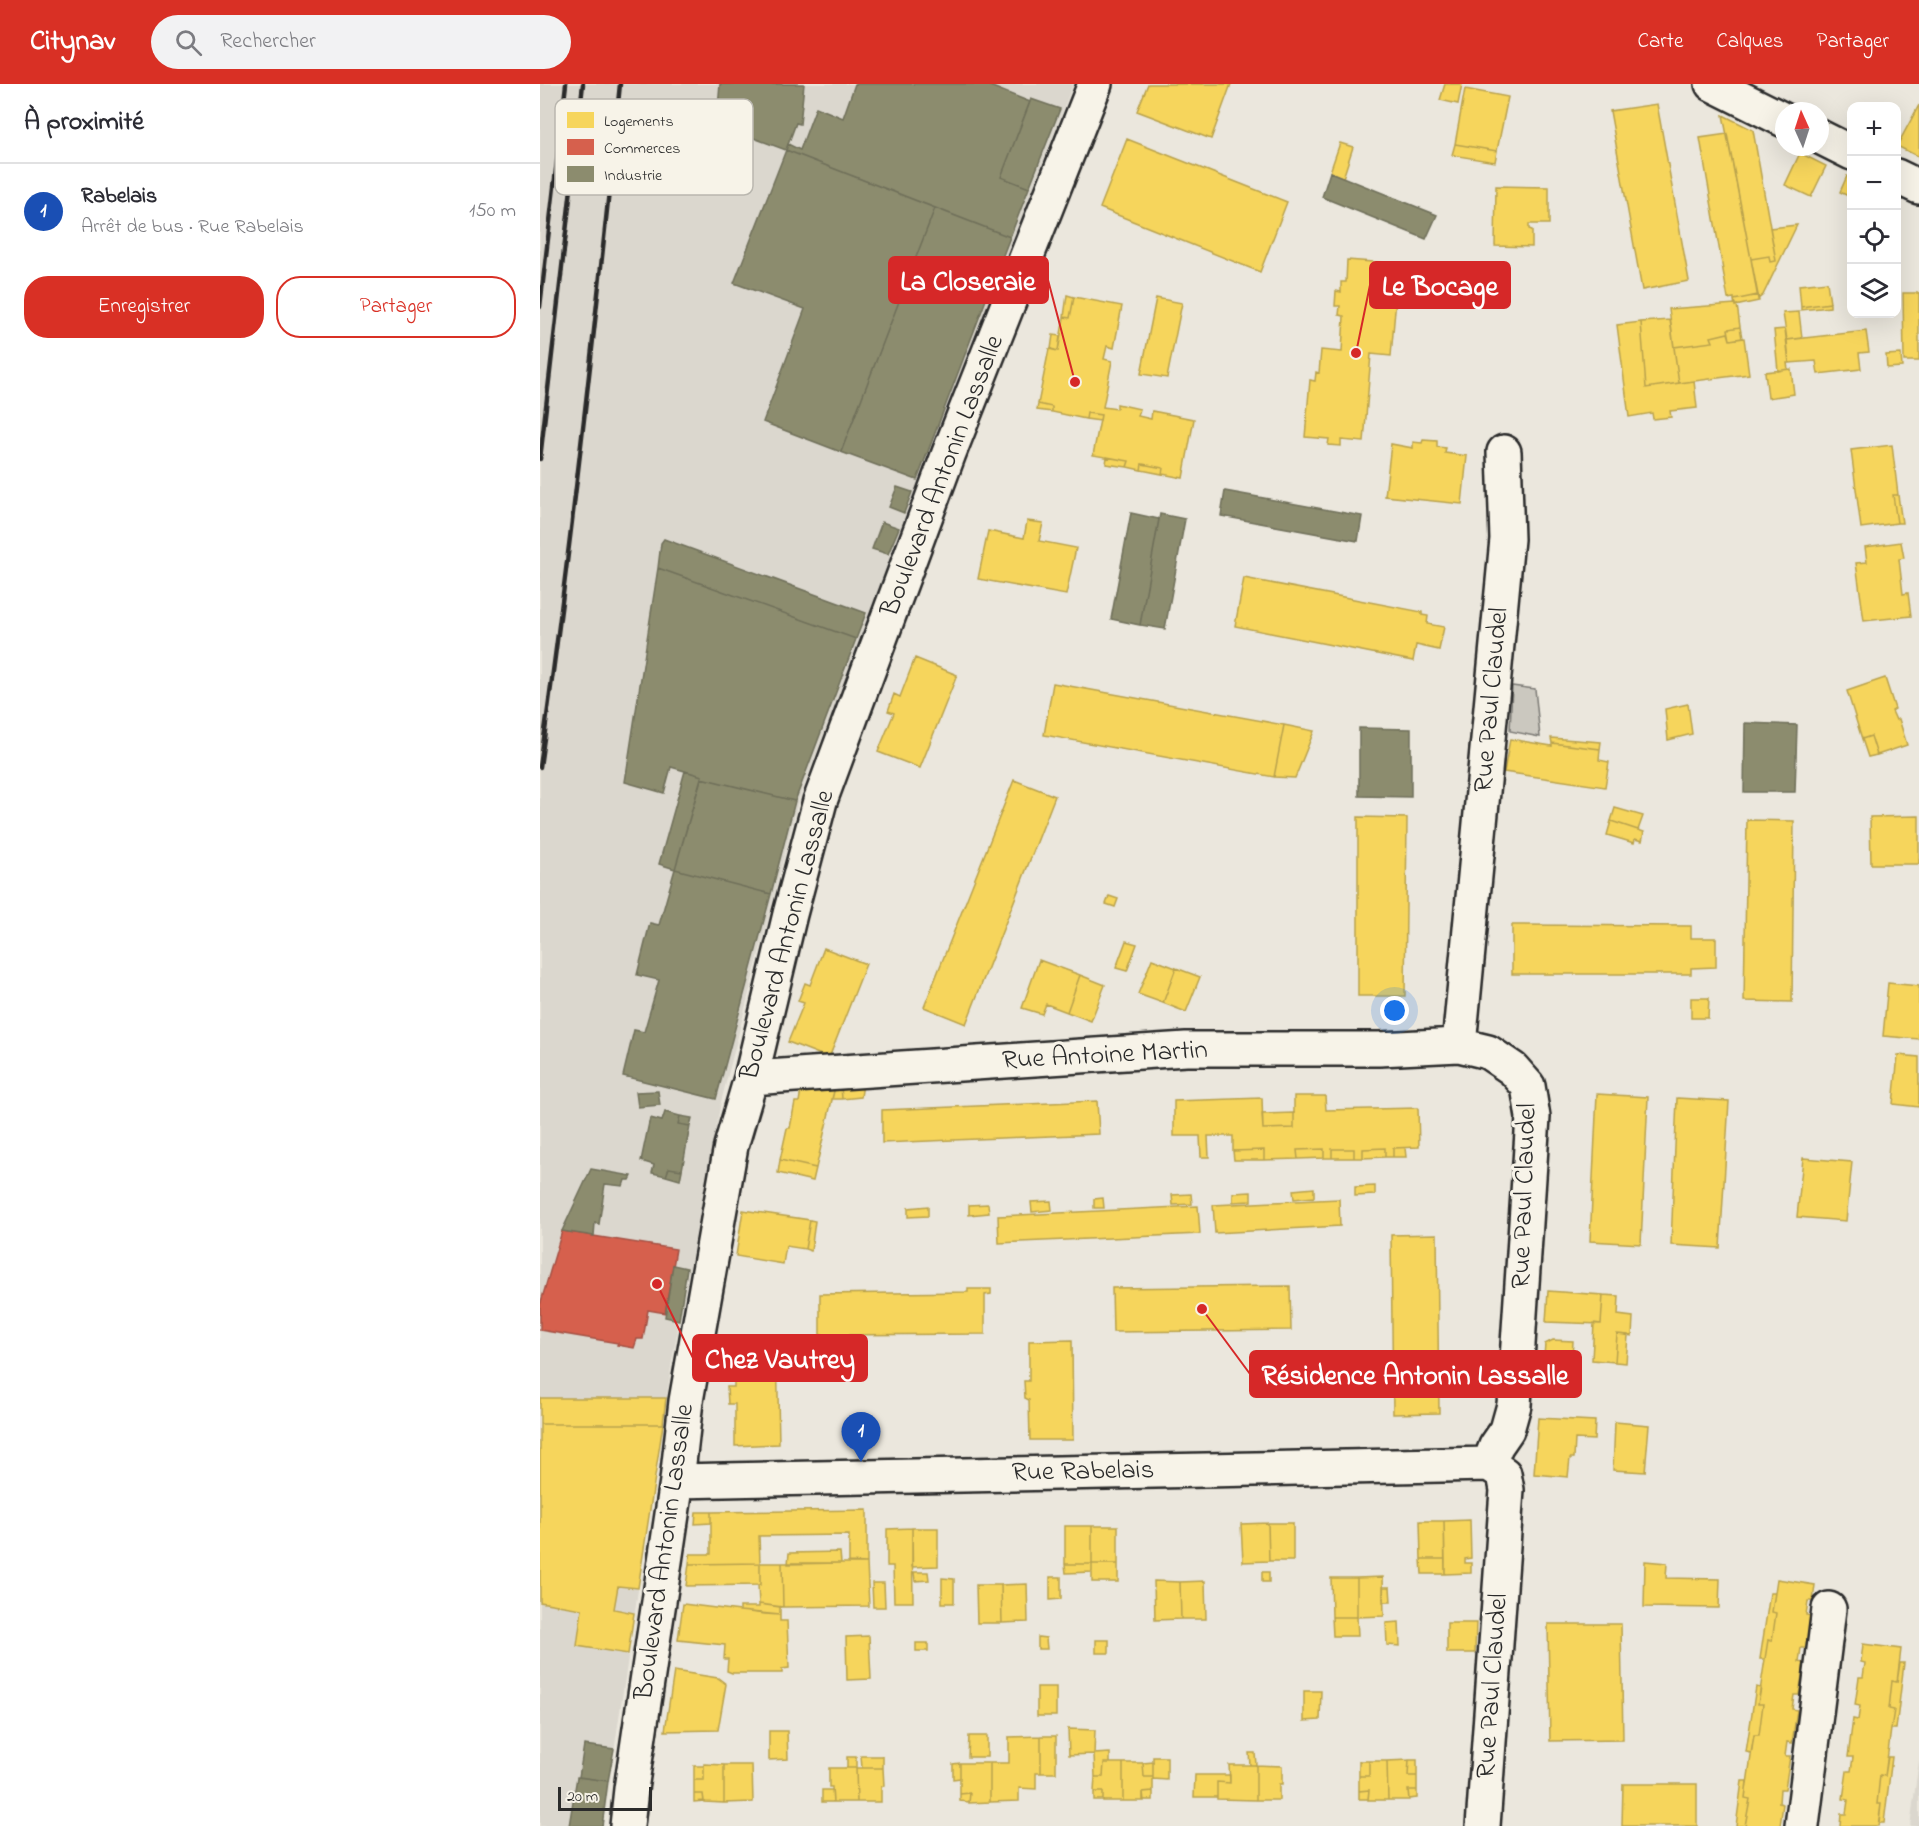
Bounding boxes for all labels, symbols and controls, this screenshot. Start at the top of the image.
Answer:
search box [151,15,571,69]
text: Citynav [30,22,115,63]
icon: search [172,26,205,59]
text: Rechercher [220,26,316,58]
text: Carte [1637,27,1683,57]
text: Calques [1716,27,1783,57]
text: Partager [1816,27,1889,57]
legend [555,99,753,195]
north arrow [1775,102,1829,156]
map controls [1847,102,1901,318]
button: + [1847,102,1901,156]
text: À proximité [24,104,144,142]
text: Logements [604,110,674,134]
text: Commerces [604,137,680,161]
button: − [1847,156,1901,210]
text: Industrie [604,164,663,188]
text: Rabelais [81,181,157,213]
text: 1 [40,197,47,226]
text: 150 m [469,197,516,226]
button: locate [1847,210,1901,264]
text: Arrêt de bus · Rue Rabelais [81,213,304,242]
callout: La Closeraie [889,257,1048,303]
callout: Le Bocage [1370,262,1510,308]
text: La Closeraie [900,263,1037,304]
button: layers [1847,264,1901,318]
text: Le Bocage [1382,268,1499,310]
button: Enregistrer [24,276,264,338]
button: Partager [276,276,516,338]
street label: Boulevard Antonin Lassalle [871,329,1015,623]
street label: Rue Paul Claudel [1464,606,1520,794]
street label: Boulevard Antonin Lassalle [730,785,846,1085]
your location [1380,996,1409,1025]
street label: Rue Antoine Martin [1001,1031,1209,1081]
street label: Rue Paul Claudel [1502,1103,1548,1289]
callout: Chez Vautrey [693,1335,867,1381]
text: Chez Vautrey [705,1341,855,1382]
callout: Résidence Antonin Lassalle [1250,1351,1581,1397]
text: Résidence Antonin Lassalle [1261,1357,1570,1398]
street label: Boulevard Antonin Lassalle [625,1401,705,1704]
pin: 1 [842,1412,880,1462]
street label: Rue Rabelais [1011,1451,1155,1493]
street label: Rue Paul Claudel [1467,1592,1519,1780]
scale bar [558,1784,652,1812]
text: 20 m [567,1785,598,1809]

